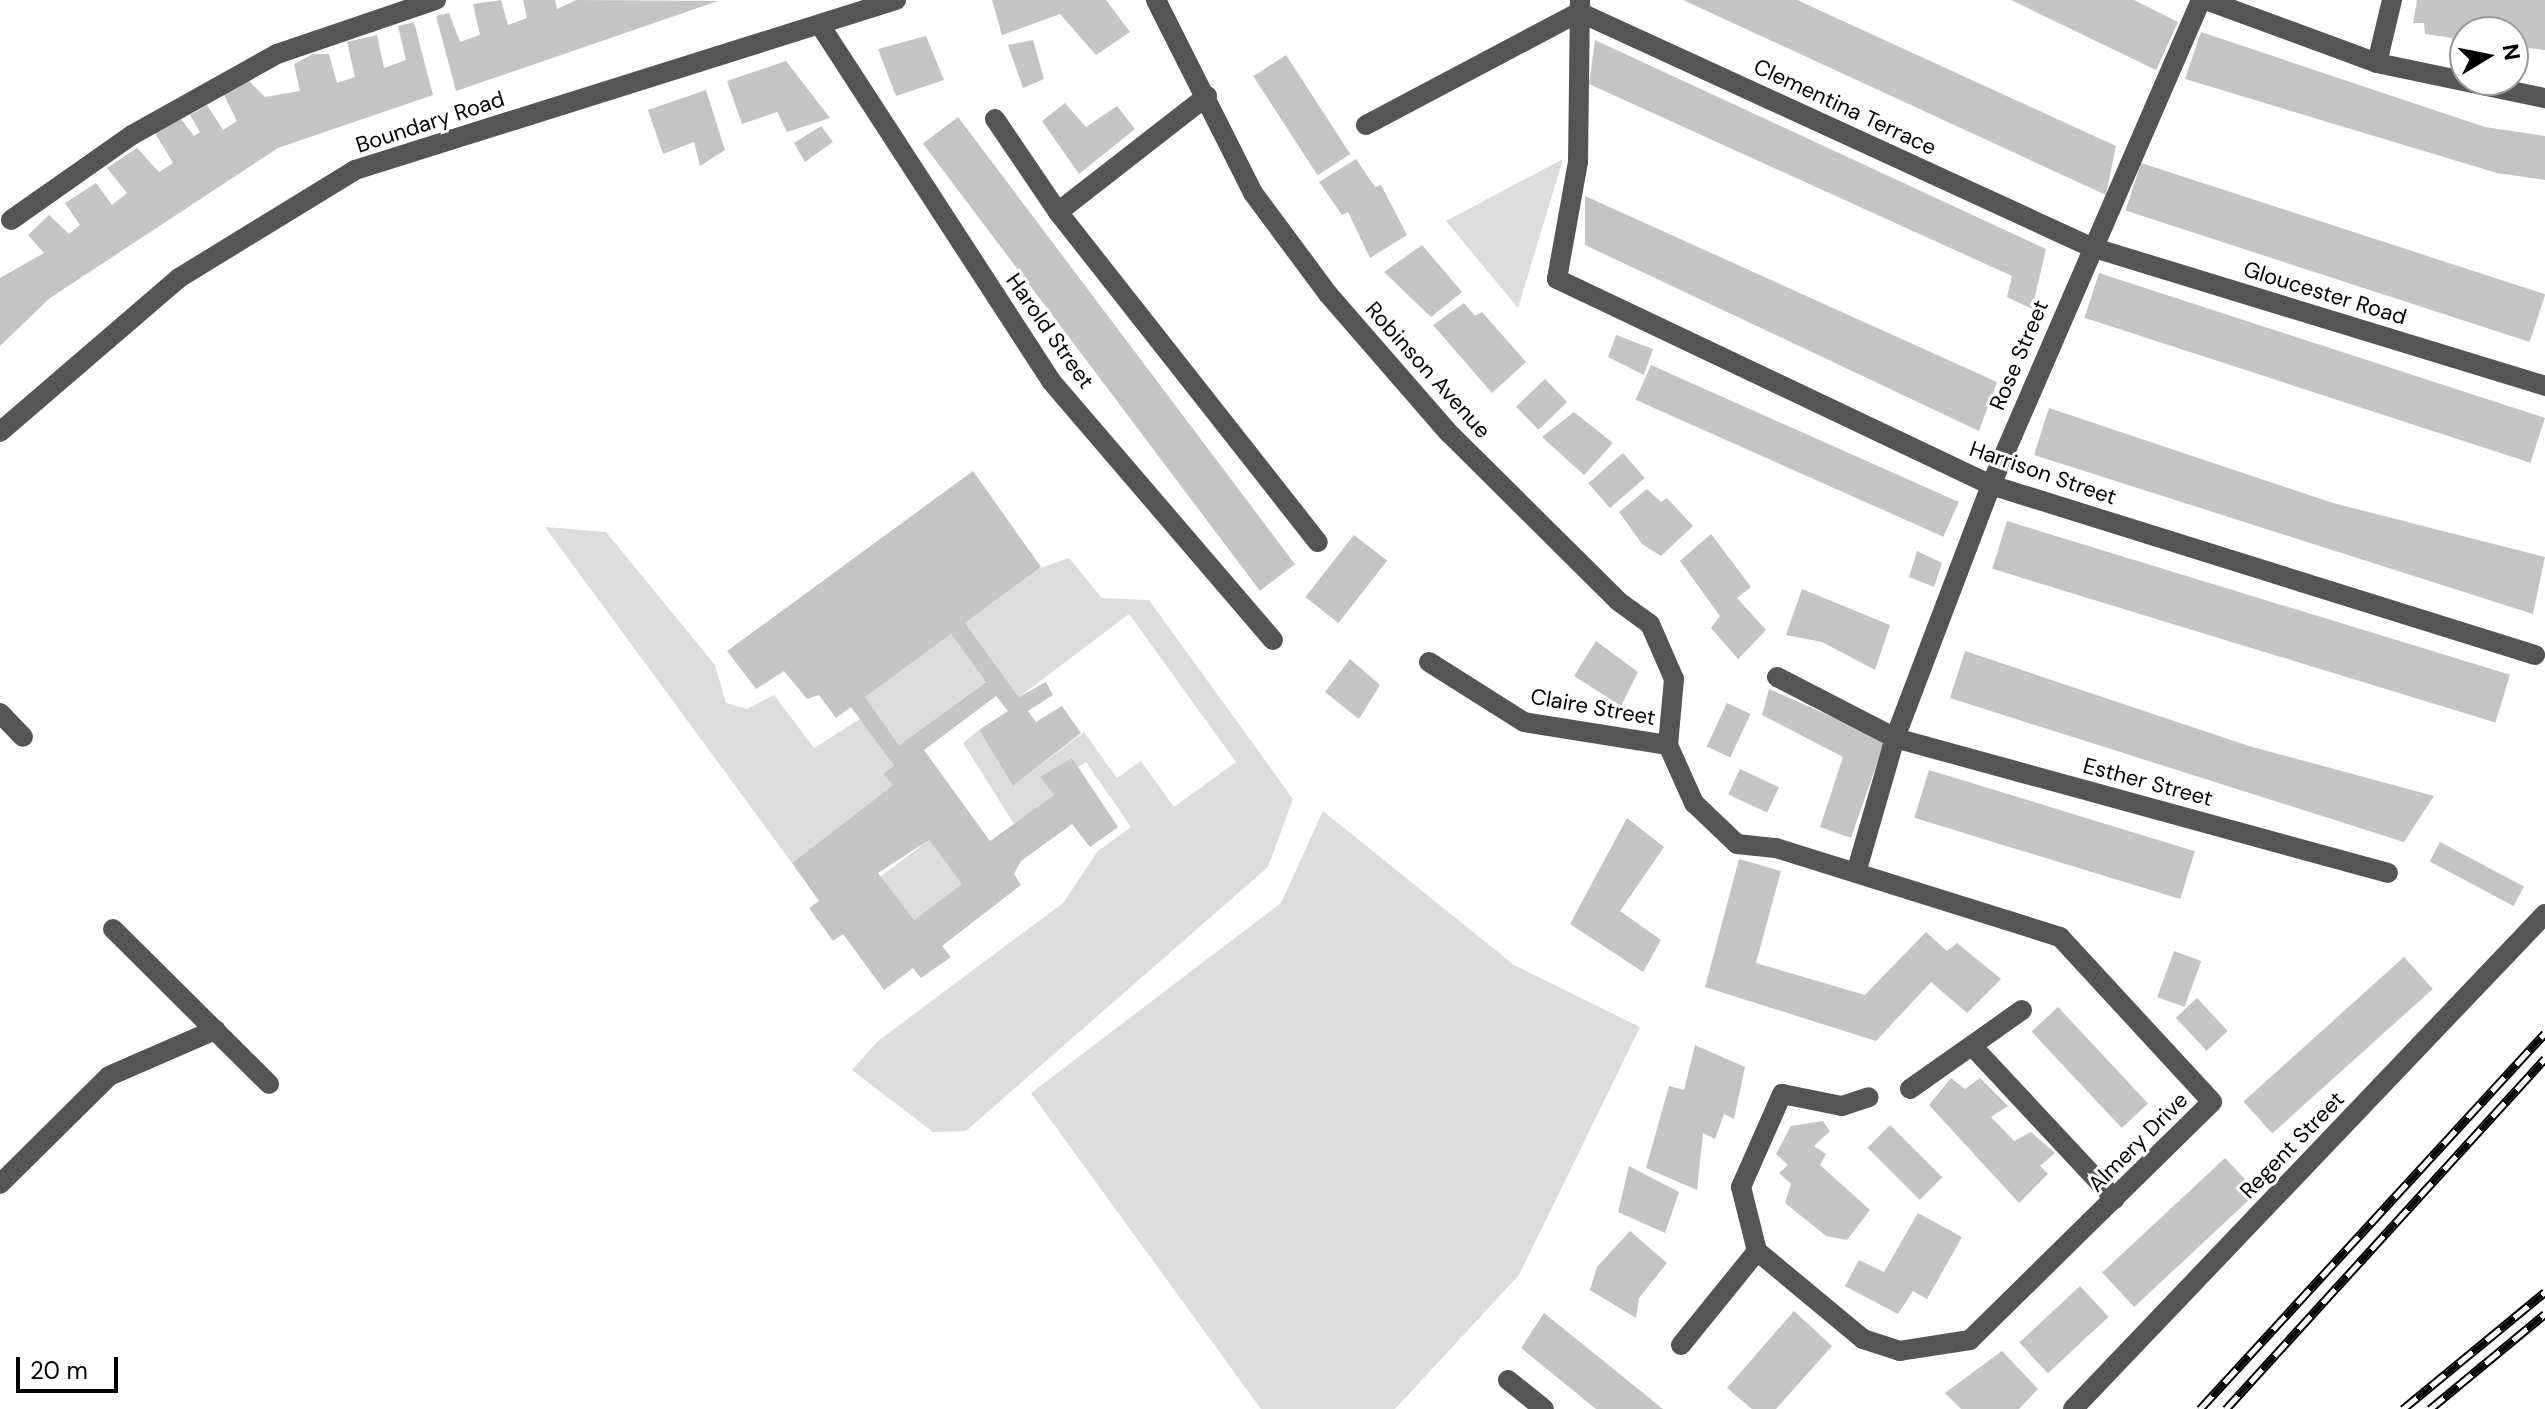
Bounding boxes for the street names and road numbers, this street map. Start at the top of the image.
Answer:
street label: Clementina Terrace [1749,53,1941,161]
street label: Boundary Road [352,86,508,158]
street label: Gloucester Road [2240,256,2410,330]
street label: Harold Street [1001,268,1099,394]
street label: Robinson Avenue [1360,296,1496,444]
street label: Rose Street [1984,296,2054,414]
street label: Harrison Street [1966,436,2120,510]
street label: Claire Street [1528,683,1658,731]
street label: Esther Street [2080,752,2216,812]
street label: Regent Street [2234,1086,2350,1204]
street label: Almery Drive [2083,1087,2193,1197]

